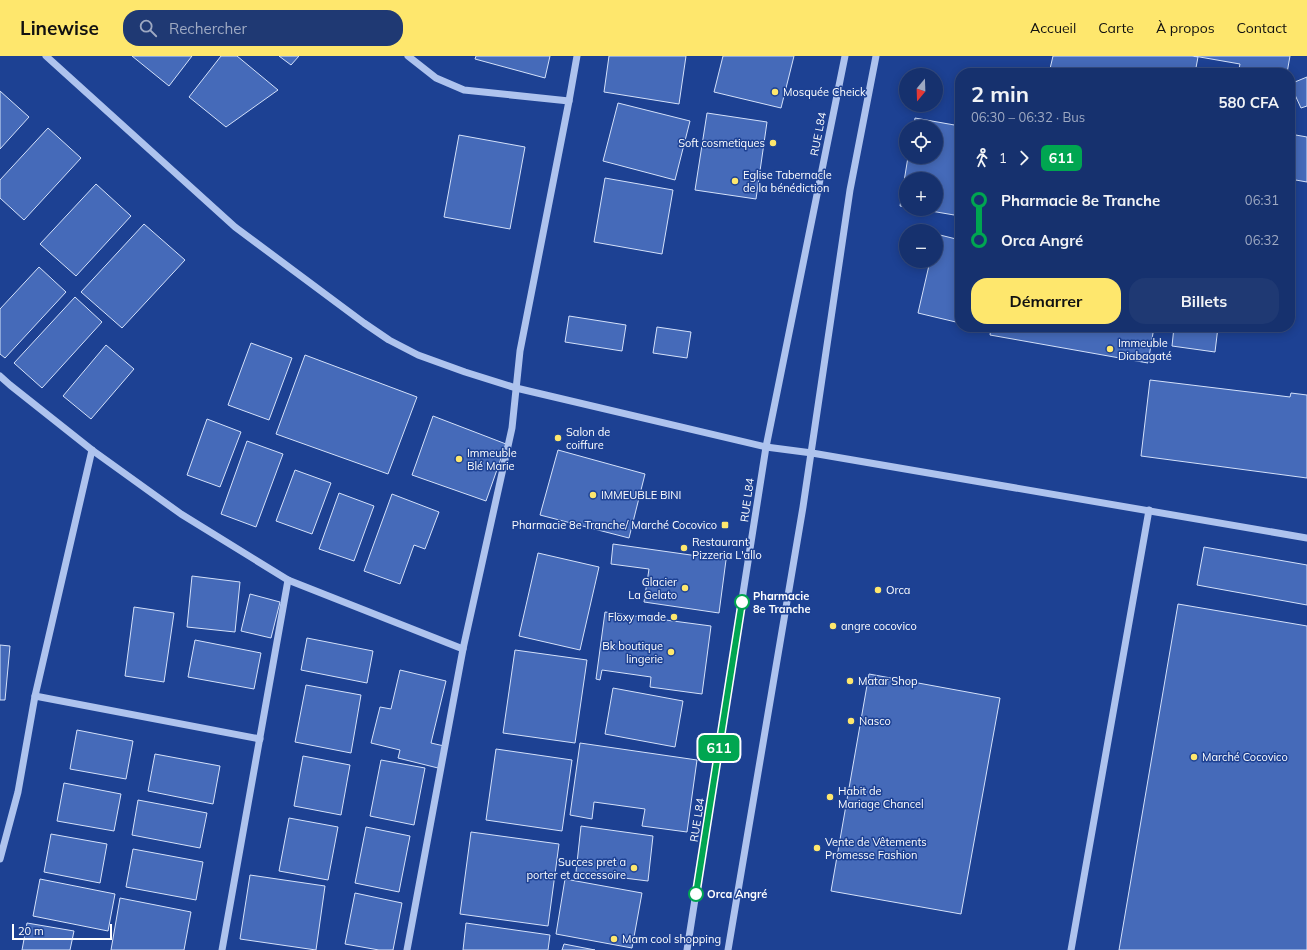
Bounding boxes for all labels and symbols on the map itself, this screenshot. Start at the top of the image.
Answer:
north arrow [899,68,943,112]
place label: Mosquée Cheick [783,85,866,99]
marker: Mosquée Cheick [770,87,780,97]
street label: RUE L84 [807,111,829,157]
place label: Soft cosmetiques [678,136,765,150]
marker: Soft cosmetiques [768,138,778,148]
place label: Eglise Tabernacle de la bénédiction [743,168,832,195]
marker: Eglise Tabernacle de la bénédiction [730,176,740,186]
place label: Immeuble Diabagaté [1118,336,1172,363]
marker: Immeuble Diabagaté [1105,344,1115,354]
place label: Salon de coiffure [566,425,610,452]
marker: Salon de coiffure [553,433,563,443]
place label: Immeuble Blé Marie [467,446,517,473]
marker: Immeuble Blé Marie [454,454,464,464]
street label: RUE L84 [737,477,757,523]
place label: IMMEUBLE BINI [601,488,681,502]
marker: IMMEUBLE BINI [588,490,598,500]
place label: Pharmacie 8e Tranche/ Marché Cocovico [512,518,717,532]
marker: Pharmacie 8e Tranche/ Marché Cocovico [720,520,730,530]
place label: Restaurant Pizzeria L'allo [692,535,762,562]
marker: Restaurant Pizzeria L'allo [679,543,689,553]
place label: Glacier La Gelato [628,575,677,602]
marker: Glacier La Gelato [680,583,690,593]
place label: Orca [886,583,910,597]
marker: Orca [873,585,883,595]
place label: Pharmacie 8e Tranche [753,589,811,616]
marker: Pharmacie 8e Tranche [734,594,750,610]
place label: Floxy made [608,610,666,624]
marker: Floxy made [669,612,679,622]
place label: angre cocovico [841,619,917,633]
marker: angre cocovico [828,621,838,631]
place label: Bk boutique lingerie [602,639,663,666]
marker: Bk boutique lingerie [666,647,676,657]
place label: Matar Shop [858,674,918,688]
marker: Matar Shop [845,676,855,686]
place label: Nasco [859,714,891,728]
marker: Nasco [846,716,856,726]
line badge: 611 [696,735,742,761]
place label: Marché Cocovico [1202,750,1288,764]
marker: Marché Cocovico [1189,752,1199,762]
place label: Habit de Mariage Chancel [838,784,924,811]
marker: Habit de Mariage Chancel [825,792,835,802]
street label: RUE L84 [687,797,707,843]
place label: Vente de Vêtements Promesse Fashion [825,835,927,862]
marker: Vente de Vêtements Promesse Fashion [812,843,822,853]
place label: Succes pret a porter et accessoire [527,855,626,882]
marker: Succes pret a porter et accessoire [629,863,639,873]
marker: Orca Angré [688,886,704,902]
place label: Orca Angré [707,887,767,901]
scale bar [12,922,112,941]
place label: Mam cool shopping [622,932,721,946]
marker: Mam cool shopping [609,934,619,944]

